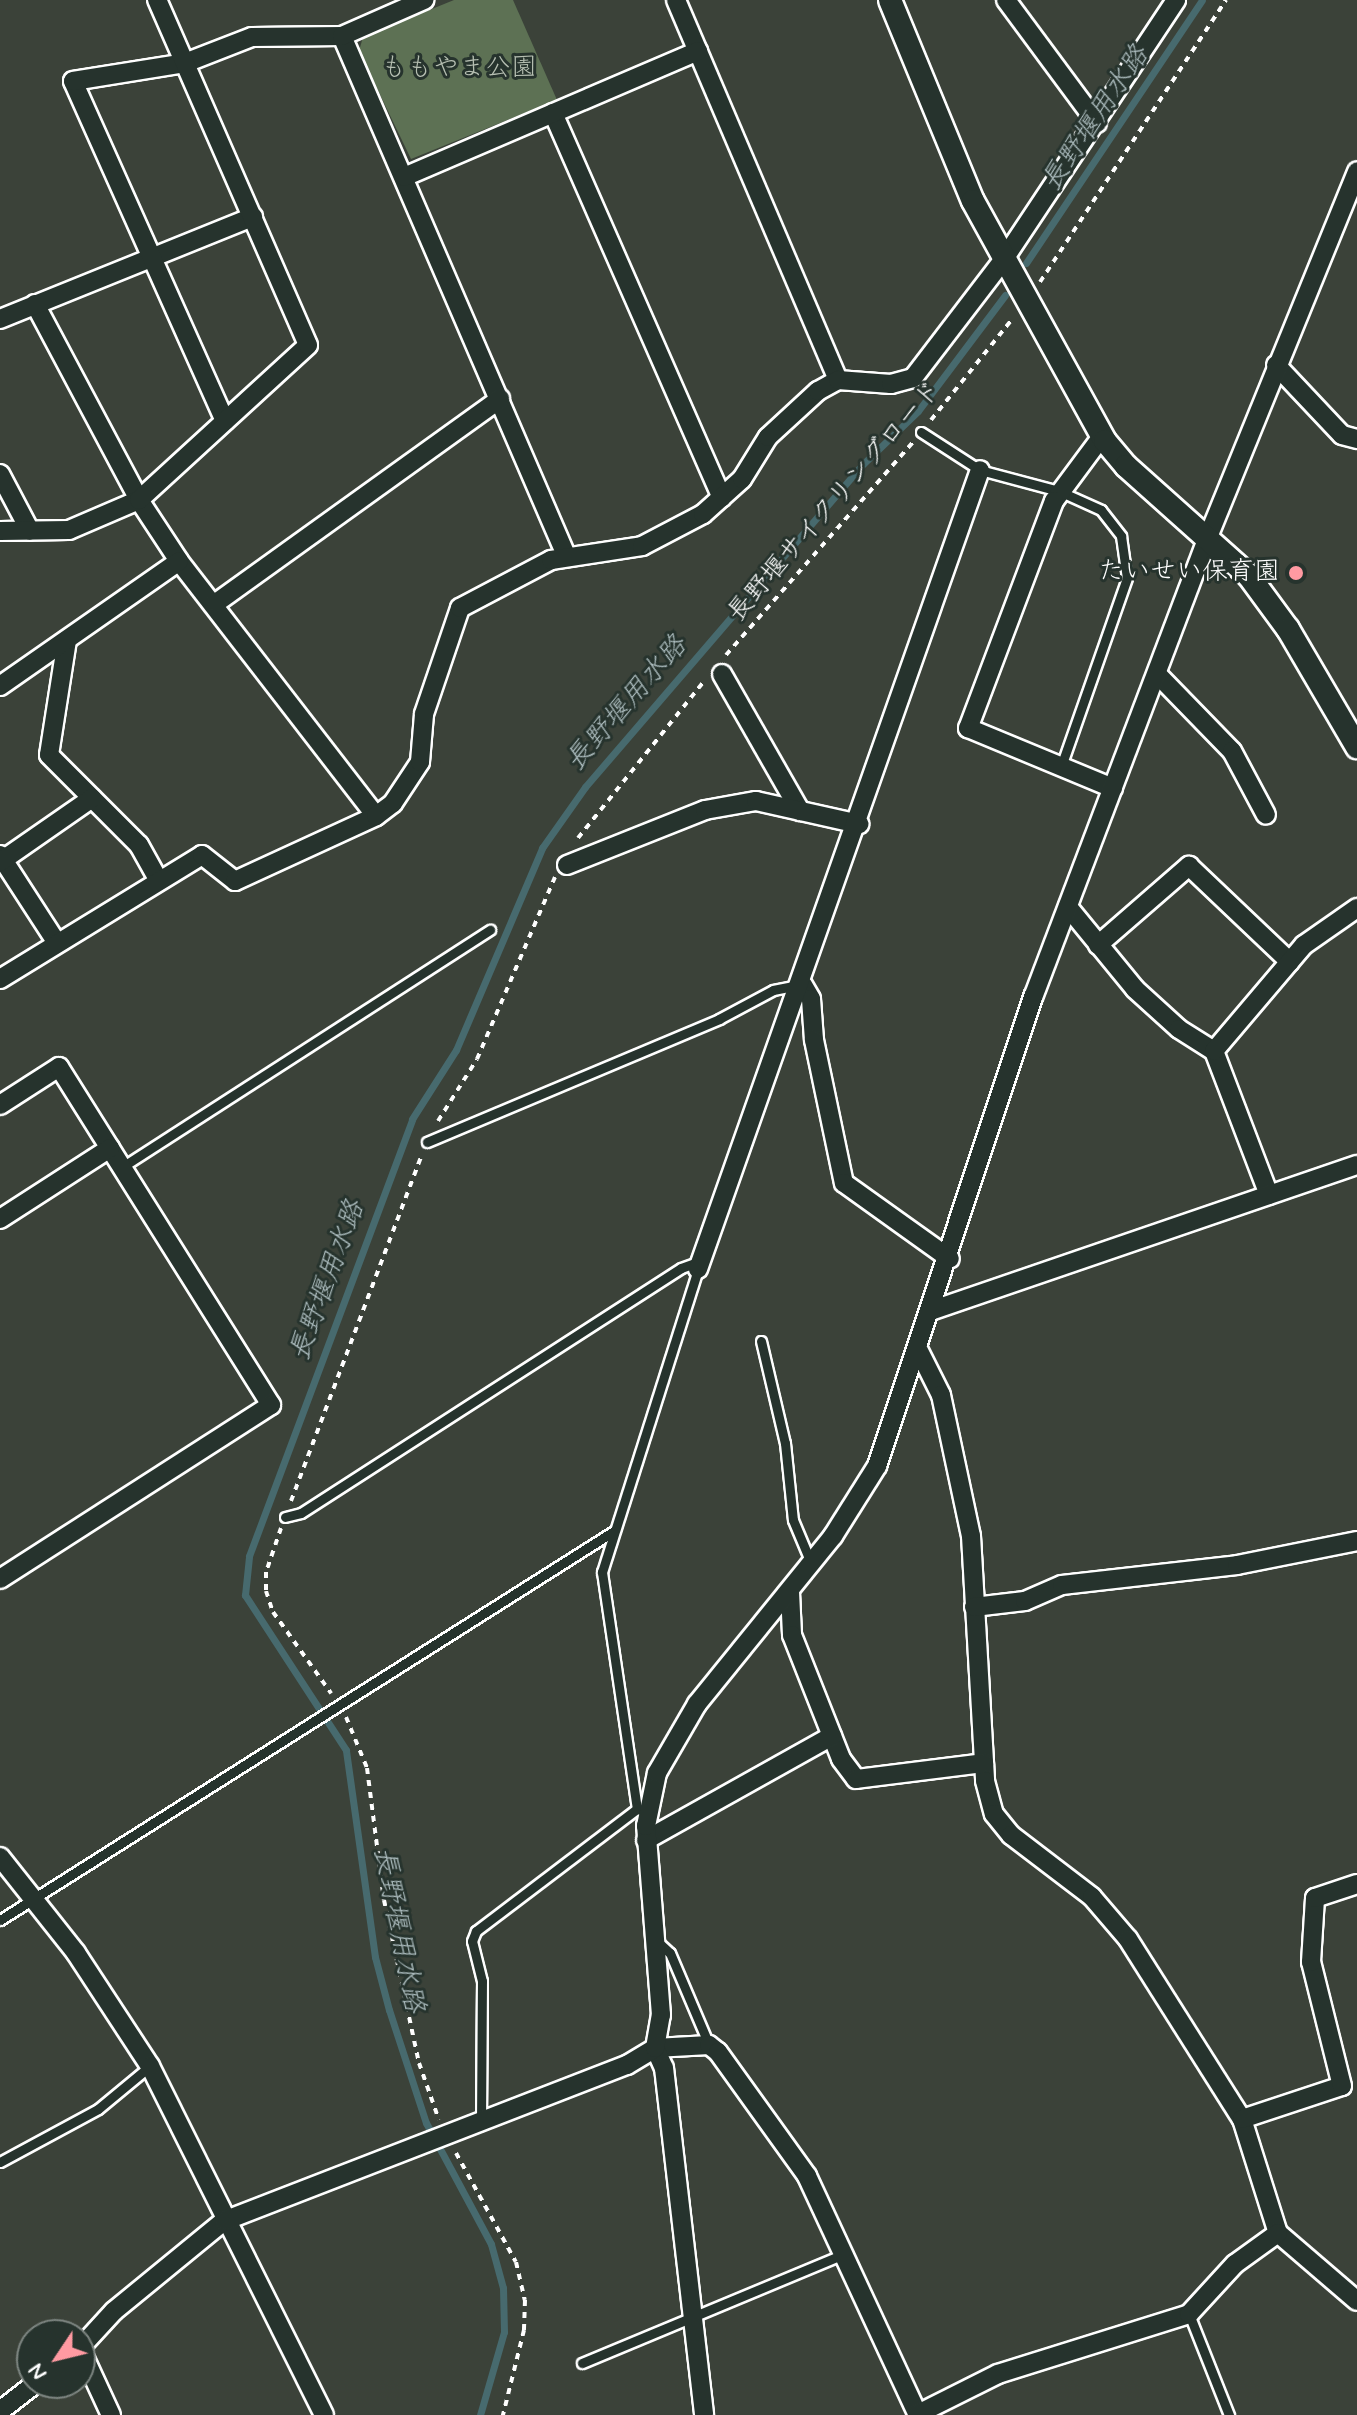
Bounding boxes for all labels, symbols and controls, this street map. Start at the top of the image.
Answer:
water label: 長野堰用水路 [1035,40,1157,198]
park label: ももやま公園 [381,53,537,85]
street label: 長野堰サイクリングロード [721,374,949,630]
place label: たいせい保育園 [1098,557,1280,589]
marker: たいせい保育園 [1287,564,1305,582]
water label: 長野堰用水路 [559,630,695,778]
water label: 長野堰用水路 [283,1196,373,1366]
water label: 長野堰用水路 [365,1844,431,2016]
north arrow [16,2319,96,2399]
text: N [22,2358,54,2386]

